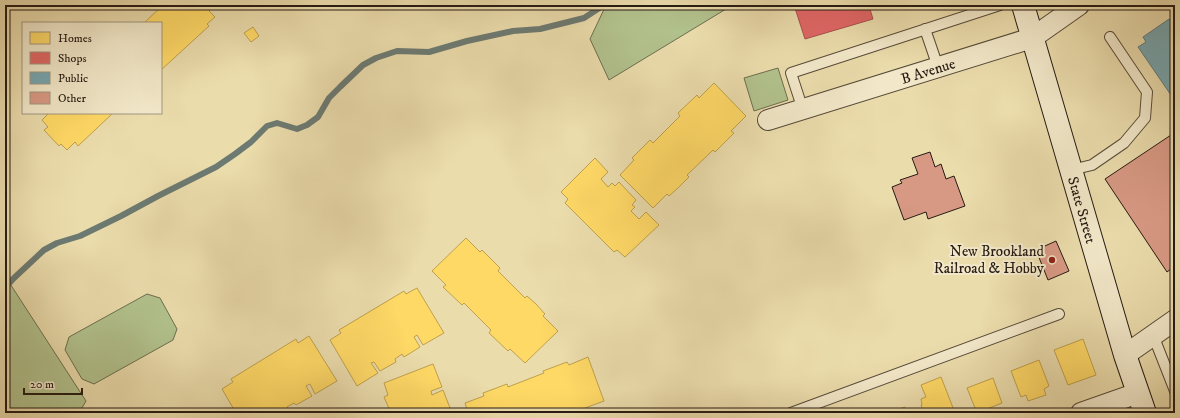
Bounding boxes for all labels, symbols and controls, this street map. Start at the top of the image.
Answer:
legend [22,22,162,114]
text: Homes [58,31,92,46]
text: Shops [58,51,86,66]
street label: B Avenue [899,54,958,89]
text: Public [58,71,88,86]
text: Other [58,91,87,106]
street label: State Street [1063,174,1100,246]
place label: New Brookland Railroad & Hobby [934,242,1045,278]
marker: New Brookland Railroad & Hobby [1047,255,1057,265]
scale bar [24,370,82,396]
text: 20 m [30,377,54,392]

